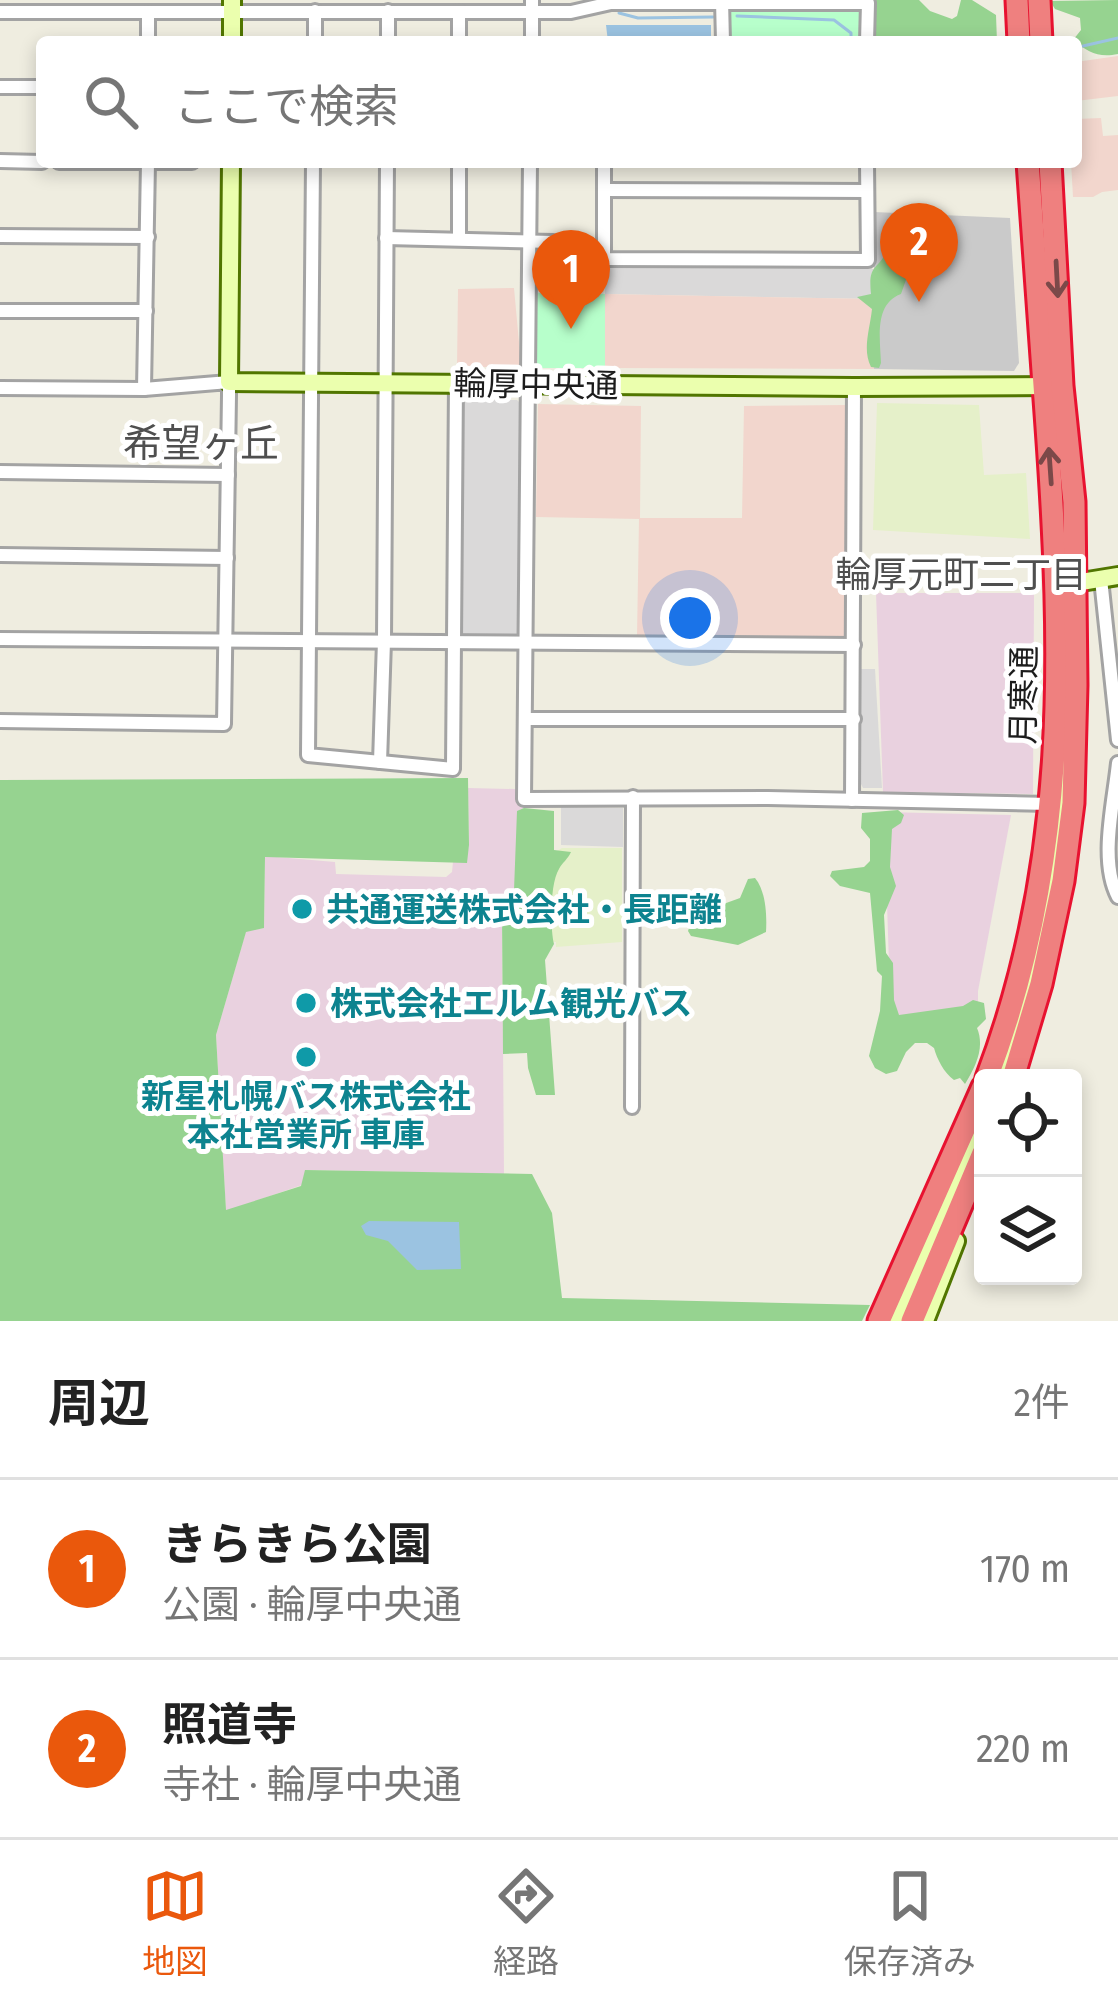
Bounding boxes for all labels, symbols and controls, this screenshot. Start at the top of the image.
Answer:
search box [36,36,1082,168]
icon: search [78,69,144,135]
text: ここで検索 [174,80,399,134]
pin: 2 [880,203,958,302]
pin: 1 [532,230,610,329]
one-way arrow [1046,259,1069,298]
street label: 輪厚中央通 [453,364,619,406]
district label: 希望ヶ丘 [123,421,279,467]
one-way arrow [1038,447,1061,486]
district label: 輪厚元町二丁目 [835,553,1087,597]
your location [660,588,720,648]
street label: 月寒通 [1003,645,1045,745]
place label: 共通運送株式会社・長距離 [326,890,722,930]
marker: 共通運送株式会社・長距離 [289,896,315,922]
place label: 株式会社エルム観光バス [330,984,692,1024]
marker: 株式会社エルム観光バス [293,990,319,1016]
marker: 新星札幌バス株式会社 本社営業所 車庫 [293,1044,319,1070]
map controls [974,1069,1082,1285]
button: locate [974,1069,1082,1177]
place label: 新星札幌バス株式会社 本社営業所 車庫 [141,1077,471,1155]
button: layers [974,1177,1082,1285]
text: 周辺 [48,1373,150,1435]
text: 2件 [1014,1380,1070,1426]
text: きらきら公園 [162,1518,432,1572]
text: 1 [79,1546,95,1592]
text: 170 m [980,1546,1070,1592]
text: 公園 · 輪厚中央通 [162,1582,462,1628]
text: 照道寺 [162,1698,297,1752]
text: 2 [78,1726,96,1772]
text: 220 m [976,1726,1070,1772]
text: 寺社 · 輪厚中央通 [162,1762,462,1808]
tab: 地図 [142,1863,208,1983]
tab: 経路 [493,1863,559,1983]
tab: 保存済み [844,1863,976,1983]

